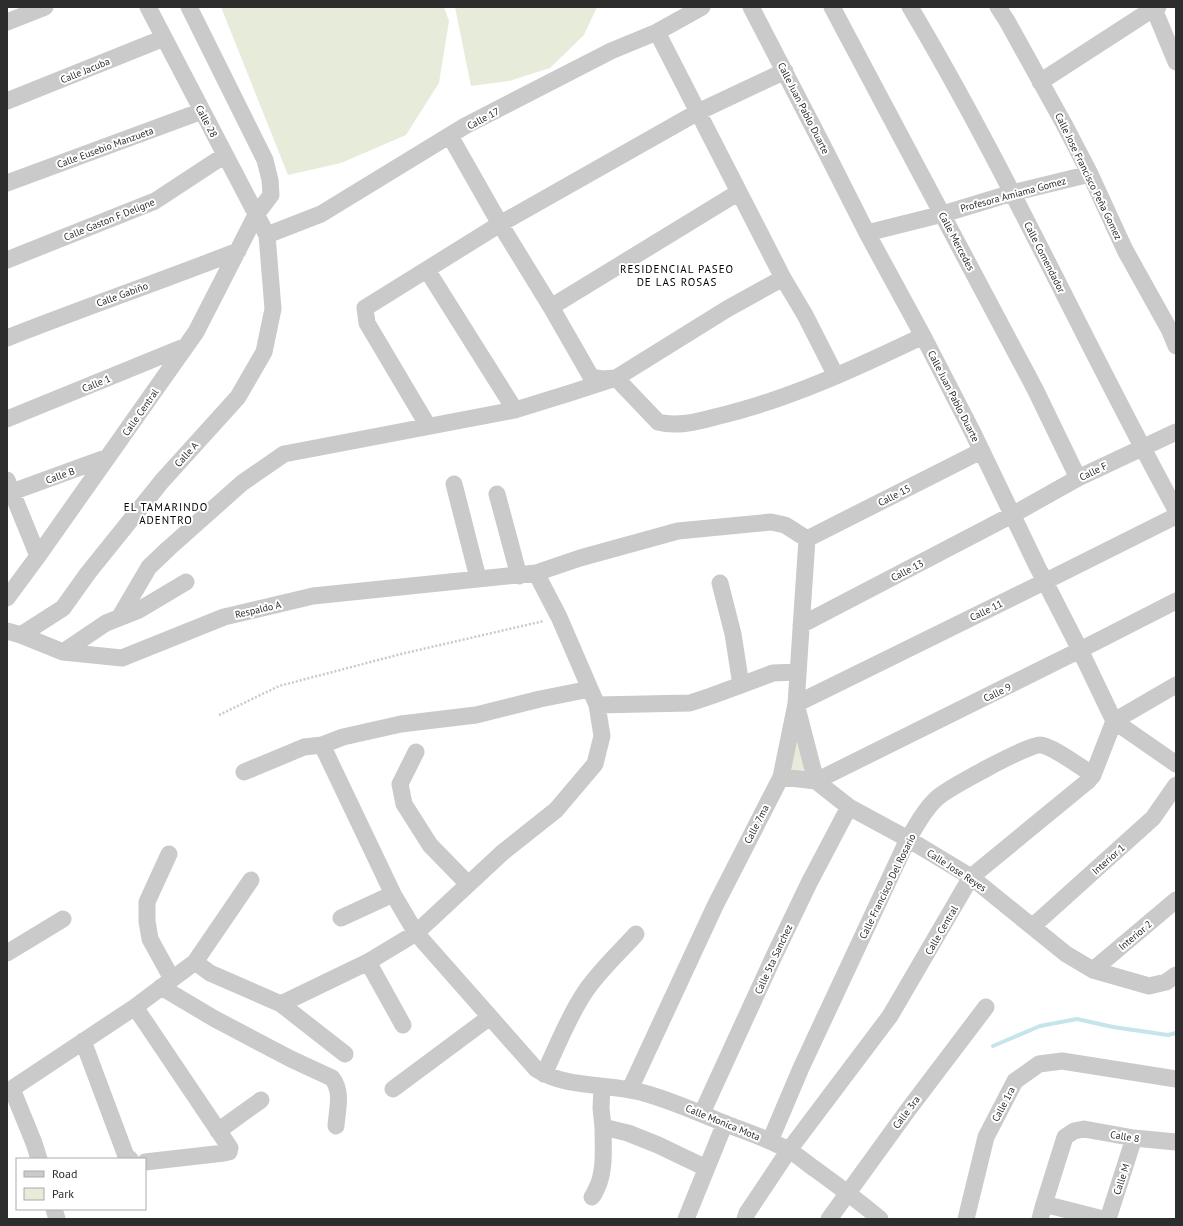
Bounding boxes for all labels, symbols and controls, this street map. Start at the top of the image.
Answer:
street label: Calle Jacuba [59,55,112,86]
street label: Calle Juan Pablo Duarte [775,60,832,156]
street label: Calle 28 [193,103,221,140]
street label: Calle 17 [465,104,502,132]
street label: Calle Jose Francisco Peña Gomez [1052,111,1125,242]
street label: Calle Eusebio Manzueta [55,124,155,171]
street label: Profesora Amiama Gomez [959,174,1067,215]
street label: Calle Gaston F Deligne [62,195,157,244]
street label: Calle Mercedes [936,210,977,273]
street label: Calle Comendador [1021,220,1068,295]
district label: RESIDENCIAL PASEO DE LAS ROSAS [620,262,734,289]
street label: Calle Gabiño [95,279,150,310]
street label: Calle Juan Pablo Duarte [925,348,982,444]
street label: Calle 1 [80,372,112,395]
street label: Calle Central [119,386,161,438]
street label: Calle A [172,439,201,470]
street label: Calle F [1077,459,1109,484]
street label: Calle B [44,464,77,487]
street label: Calle 15 [876,482,913,509]
district label: EL TAMARINDO ADENTRO [124,500,208,527]
street label: Calle 13 [889,557,926,584]
street label: Calle 11 [968,597,1005,624]
street label: Respaldo A [234,598,283,621]
street label: Calle 9 [981,680,1013,705]
street label: Calle 7ma [741,802,772,846]
street label: Calle Francisco Del Rosario [856,831,919,941]
street label: Interior 1 [1089,841,1127,877]
street label: Calle Jose Reyes [924,846,989,895]
street label: Calle Central [922,903,961,957]
street label: Interior 2 [1116,918,1155,953]
street label: Calle 5ta Sanchez [752,922,795,996]
street label: Calle 1ra [989,1084,1018,1124]
street label: Calle 3ra [890,1093,923,1131]
street label: Calle Monica Mota [684,1102,762,1143]
street label: Calle 8 [1109,1128,1141,1145]
legend [16,1158,146,1210]
street label: Calle M [1110,1162,1133,1196]
text: Road [52,1166,77,1181]
text: Park [52,1186,74,1201]

